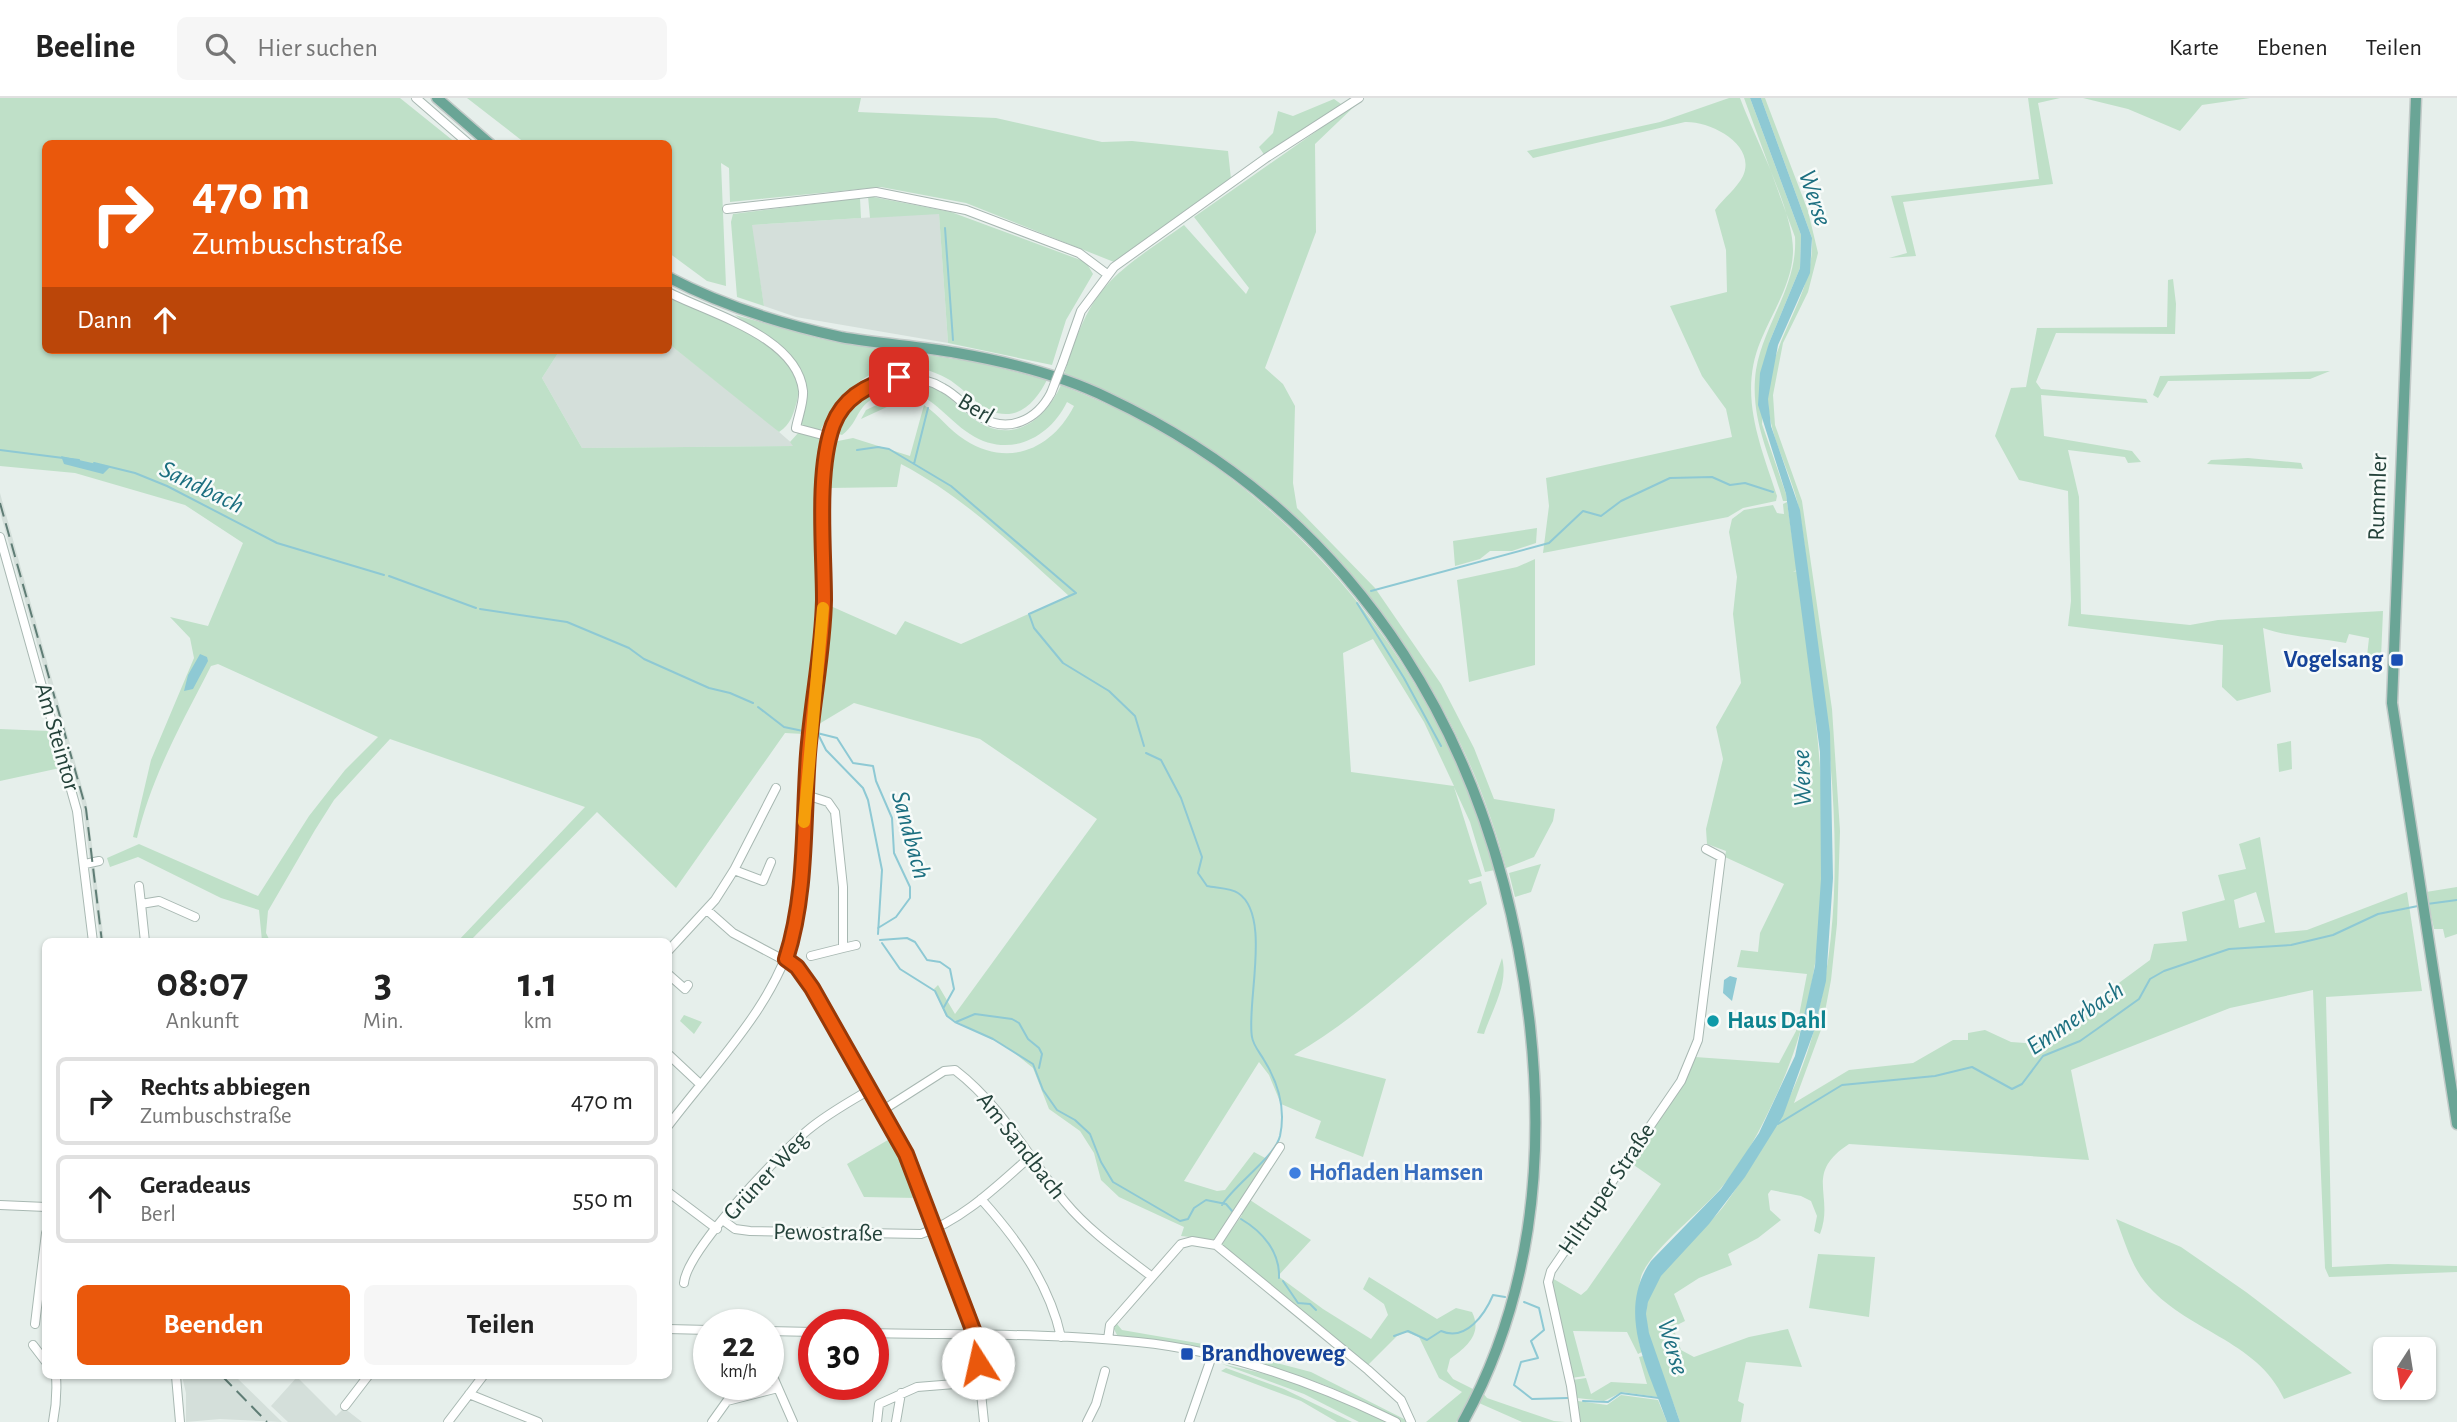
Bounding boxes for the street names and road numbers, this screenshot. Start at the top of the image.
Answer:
street label: Berl [954,389,998,429]
street label: Rummler [2364,452,2392,541]
street label: Am Steintor [30,680,84,794]
street label: Am Sandbach [972,1088,1070,1204]
street label: Hiltruper Straße [1554,1119,1660,1259]
street label: Grüner Weg [719,1127,813,1225]
street label: Pewostraße [773,1220,883,1246]

